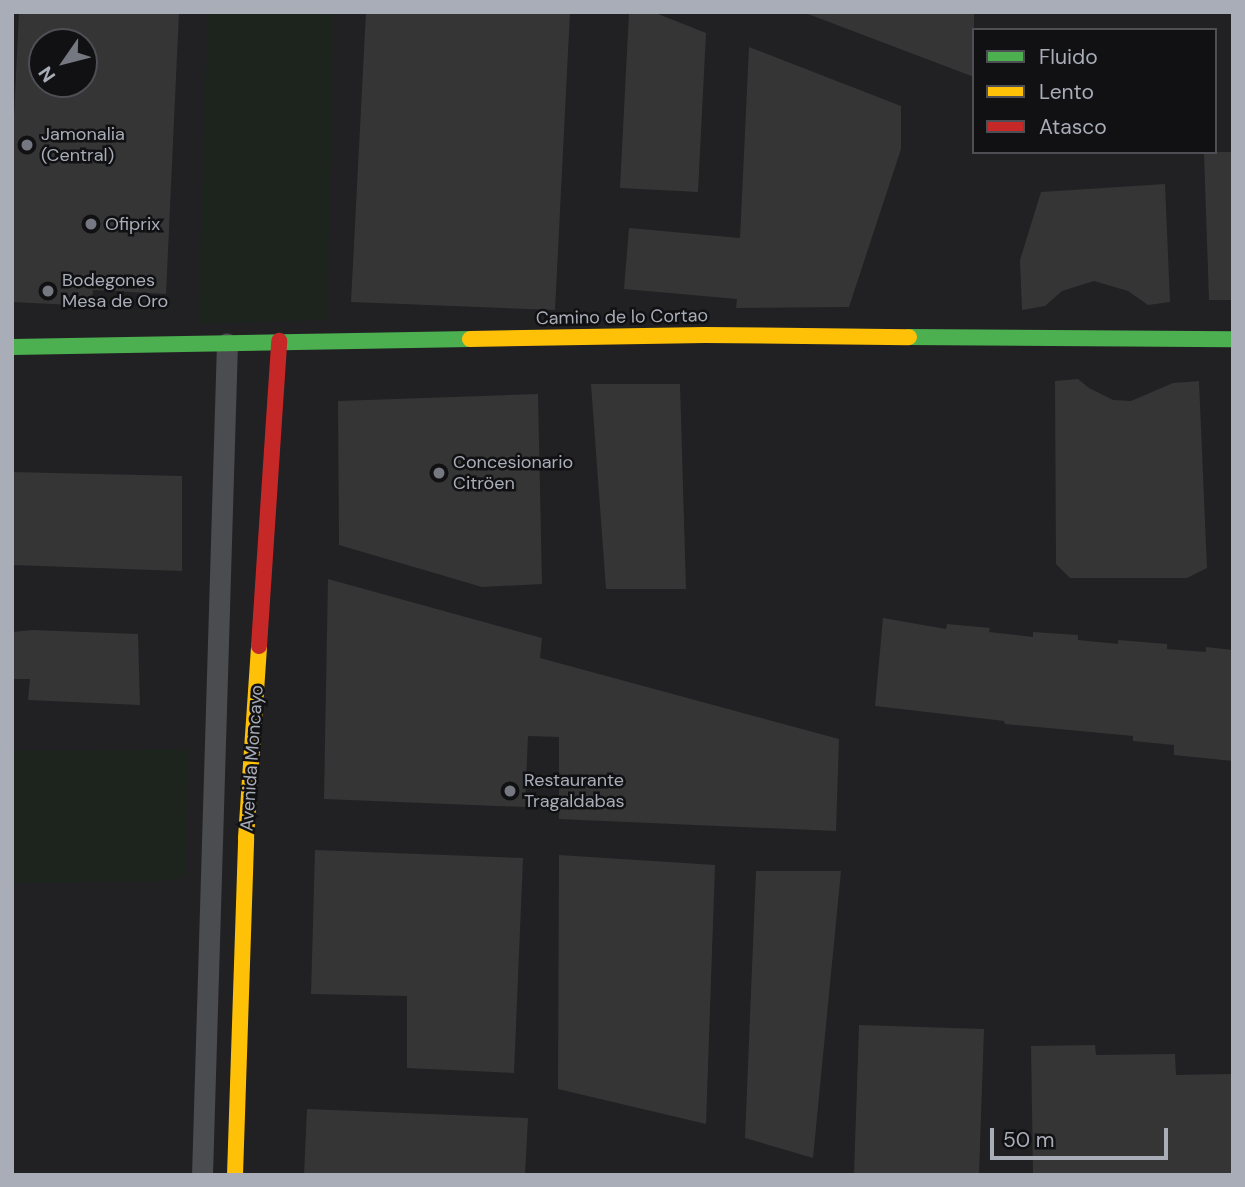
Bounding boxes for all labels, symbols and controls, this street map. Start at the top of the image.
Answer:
north arrow [28,28,98,98]
legend [972,28,1217,154]
text: Fluido [1039,43,1098,71]
text: N [33,61,61,87]
text: Lento [1039,78,1094,106]
text: Atasco [1039,113,1107,141]
place label: Jamonalia (Central) [41,124,125,166]
marker: Jamonalia (Central) [19,137,35,153]
place label: Ofiprix [105,213,160,235]
marker: Ofiprix [83,216,99,232]
place label: Bodegones Mesa de Oro [62,270,168,312]
marker: Bodegones Mesa de Oro [40,283,56,299]
street label: Camino de lo Cortao [536,305,708,329]
place label: Concesionario Citröen [453,452,573,494]
marker: Concesionario Citröen [431,465,447,481]
street label: Avenida Moncayo [236,684,268,832]
place label: Restaurante Tragaldabas [524,770,625,812]
marker: Restaurante Tragaldabas [502,783,518,799]
scale bar [993,1114,1172,1158]
text: 50 m [1003,1126,1054,1154]

